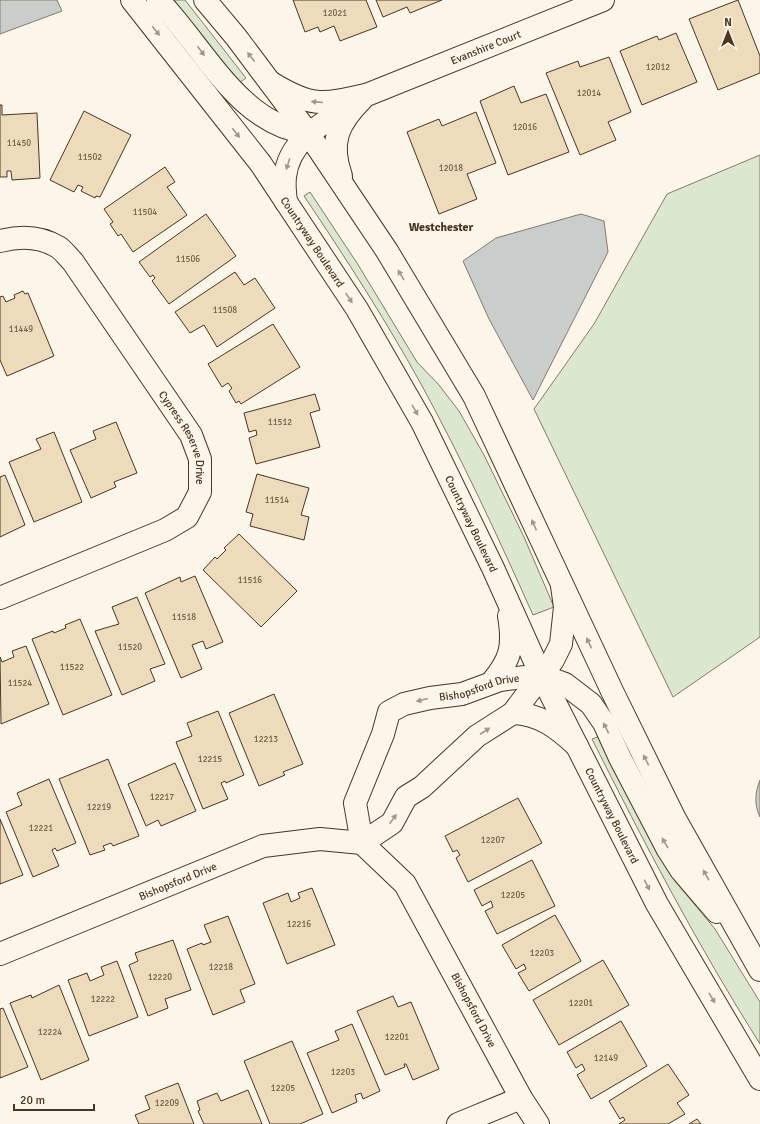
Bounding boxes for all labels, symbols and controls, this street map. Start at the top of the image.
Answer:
house number: 12021 [323,8,347,19]
north arrow [708,12,748,52]
text: N [724,16,732,29]
one-way arrow [152,25,160,36]
street label: Evanshire Court [449,28,523,68]
one-way arrow [197,46,205,57]
one-way arrow [247,52,256,63]
house number: 12012 [646,62,670,73]
house number: 12014 [577,88,601,99]
one-way arrow [311,98,323,105]
house number: 12016 [513,122,537,133]
one-way arrow [232,128,240,139]
house number: 11450 [7,138,31,149]
house number: 11502 [78,152,102,163]
one-way arrow [285,159,291,171]
house number: 12018 [439,163,463,174]
street label: Countryway Boulevard [277,194,347,290]
house number: 11504 [133,207,157,218]
district label: Westchester [409,220,474,235]
house number: 11506 [176,254,200,265]
one-way arrow [398,269,405,281]
one-way arrow [345,293,353,303]
house number: 11508 [213,305,237,316]
house number: 11449 [9,324,33,335]
street label: Cypress Reserve Drive [156,388,206,484]
one-way arrow [412,404,419,416]
house number: 11512 [268,417,292,428]
street label: Countryway Boulevard [442,473,500,574]
house number: 11514 [265,495,289,506]
one-way arrow [531,519,537,531]
house number: 11516 [238,575,262,586]
house number: 11518 [172,612,196,623]
one-way arrow [586,637,592,648]
house number: 11520 [118,642,142,653]
house number: 11522 [60,662,84,673]
street label: Bishopsford Drive [438,672,520,704]
house number: 11524 [8,678,32,689]
one-way arrow [415,697,428,703]
one-way arrow [603,722,609,733]
one-way arrow [480,727,491,735]
house number: 12213 [254,734,278,745]
house number: 12215 [198,754,222,765]
one-way arrow [643,754,649,766]
street label: Countryway Boulevard [582,766,641,866]
house number: 12217 [150,792,174,803]
house number: 12219 [87,802,111,813]
one-way arrow [389,814,397,825]
house number: 12221 [29,823,53,834]
house number: 12207 [481,835,505,846]
one-way arrow [661,838,668,849]
street label: Bishopsford Drive [137,860,219,903]
one-way arrow [703,869,710,881]
one-way arrow [644,879,650,891]
house number: 12205 [501,890,525,901]
house number: 12216 [287,919,311,930]
house number: 12203 [530,948,554,959]
house number: 12218 [209,962,233,973]
street label: Bishopsford Drive [448,971,499,1050]
house number: 12220 [148,972,172,983]
one-way arrow [708,992,715,1004]
house number: 12222 [91,994,115,1005]
house number: 12201 [569,998,593,1009]
house number: 12224 [38,1027,62,1038]
house number: 12201 [385,1032,409,1043]
house number: 12149 [594,1053,618,1064]
house number: 12203 [331,1067,355,1078]
house number: 12205 [271,1083,295,1094]
scale bar [14,1086,94,1112]
text: 20 m [20,1093,45,1108]
house number: 12209 [155,1098,179,1109]

